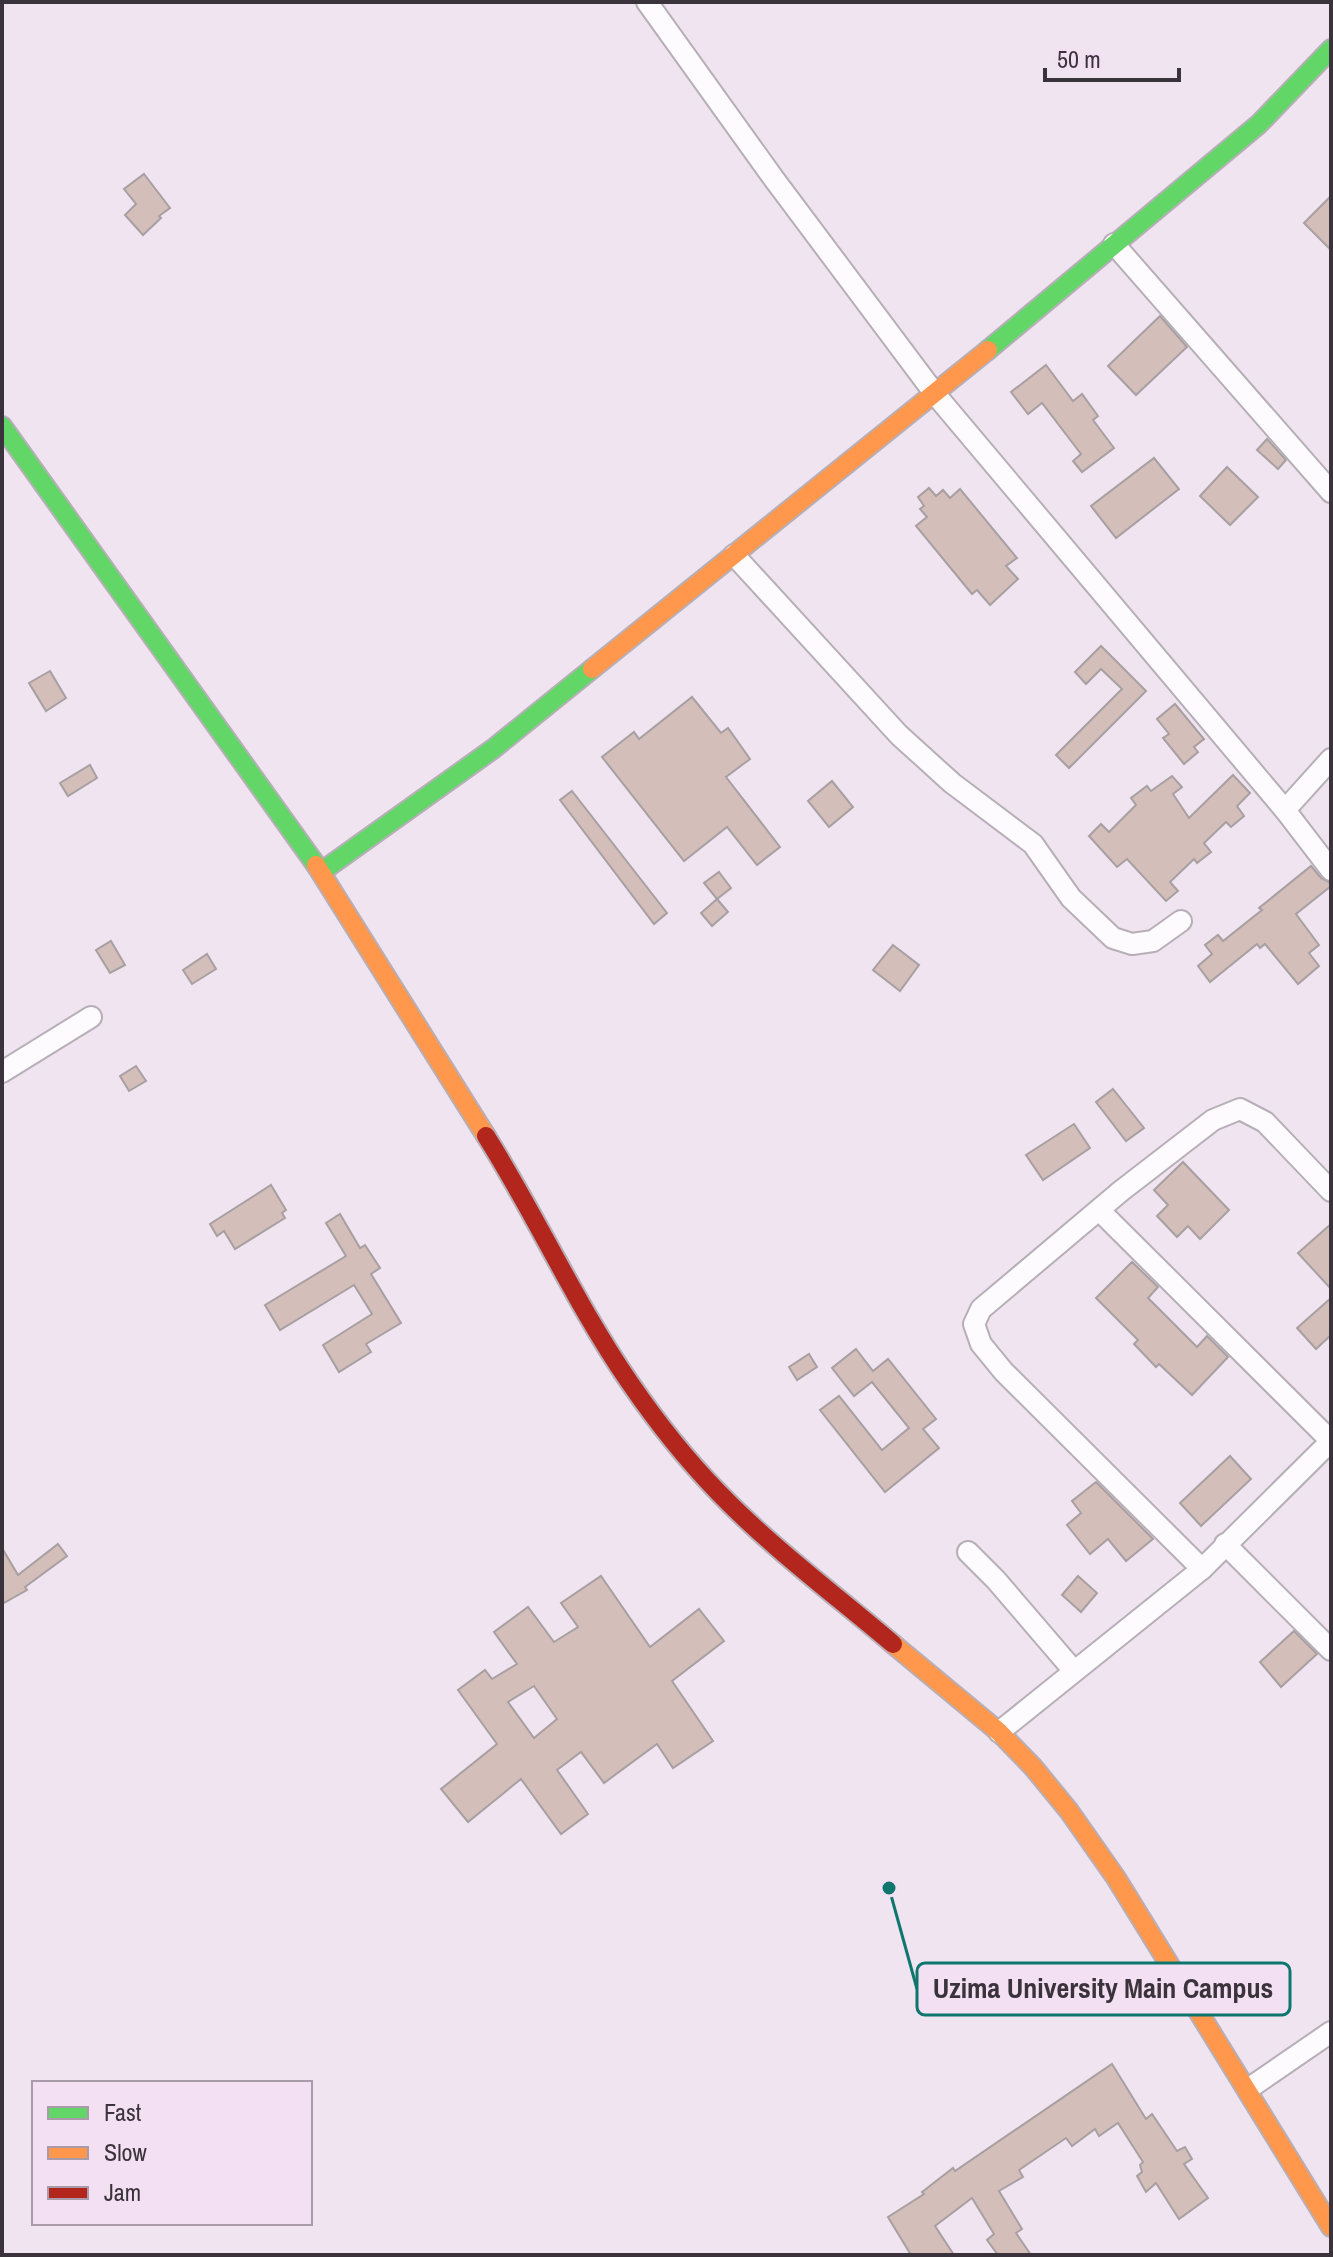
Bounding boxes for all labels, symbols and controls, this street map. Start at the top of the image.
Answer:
scale bar [1045,32,1179,82]
text: 50 m [1057,43,1101,75]
callout: Uzima University Main Campus [917,1963,1290,2015]
text: Uzima University Main Campus [933,1969,1273,2007]
legend [32,2081,312,2225]
text: Fast [104,2096,142,2128]
text: Slow [104,2136,147,2168]
text: Jam [104,2176,141,2208]

